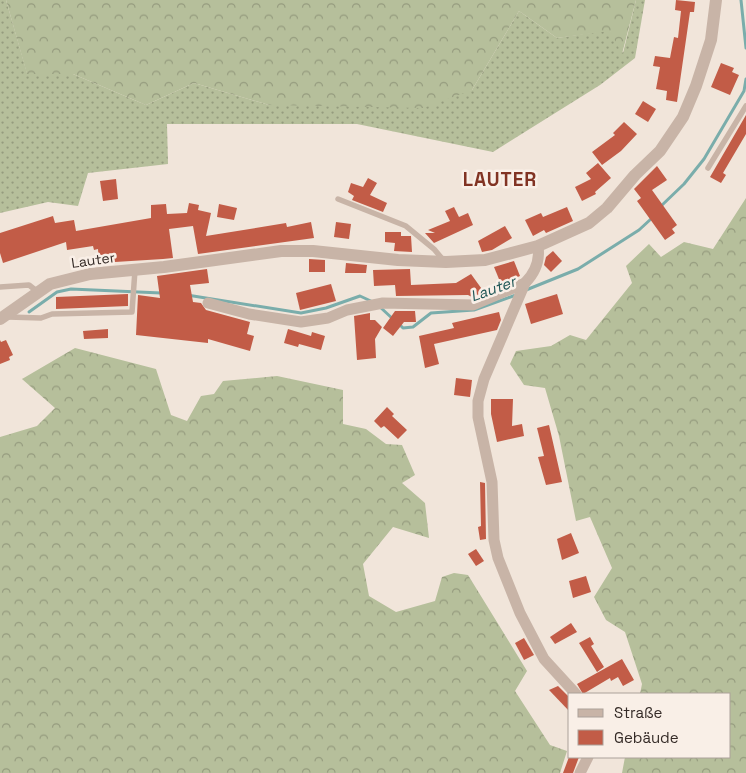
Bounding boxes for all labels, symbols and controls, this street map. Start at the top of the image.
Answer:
district label: LAUTER [463,167,537,192]
street label: Lauter [70,248,116,272]
water label: Lauter [468,271,519,305]
legend [568,693,731,758]
text: Straße [614,703,663,722]
text: Gebäude [614,728,679,747]

